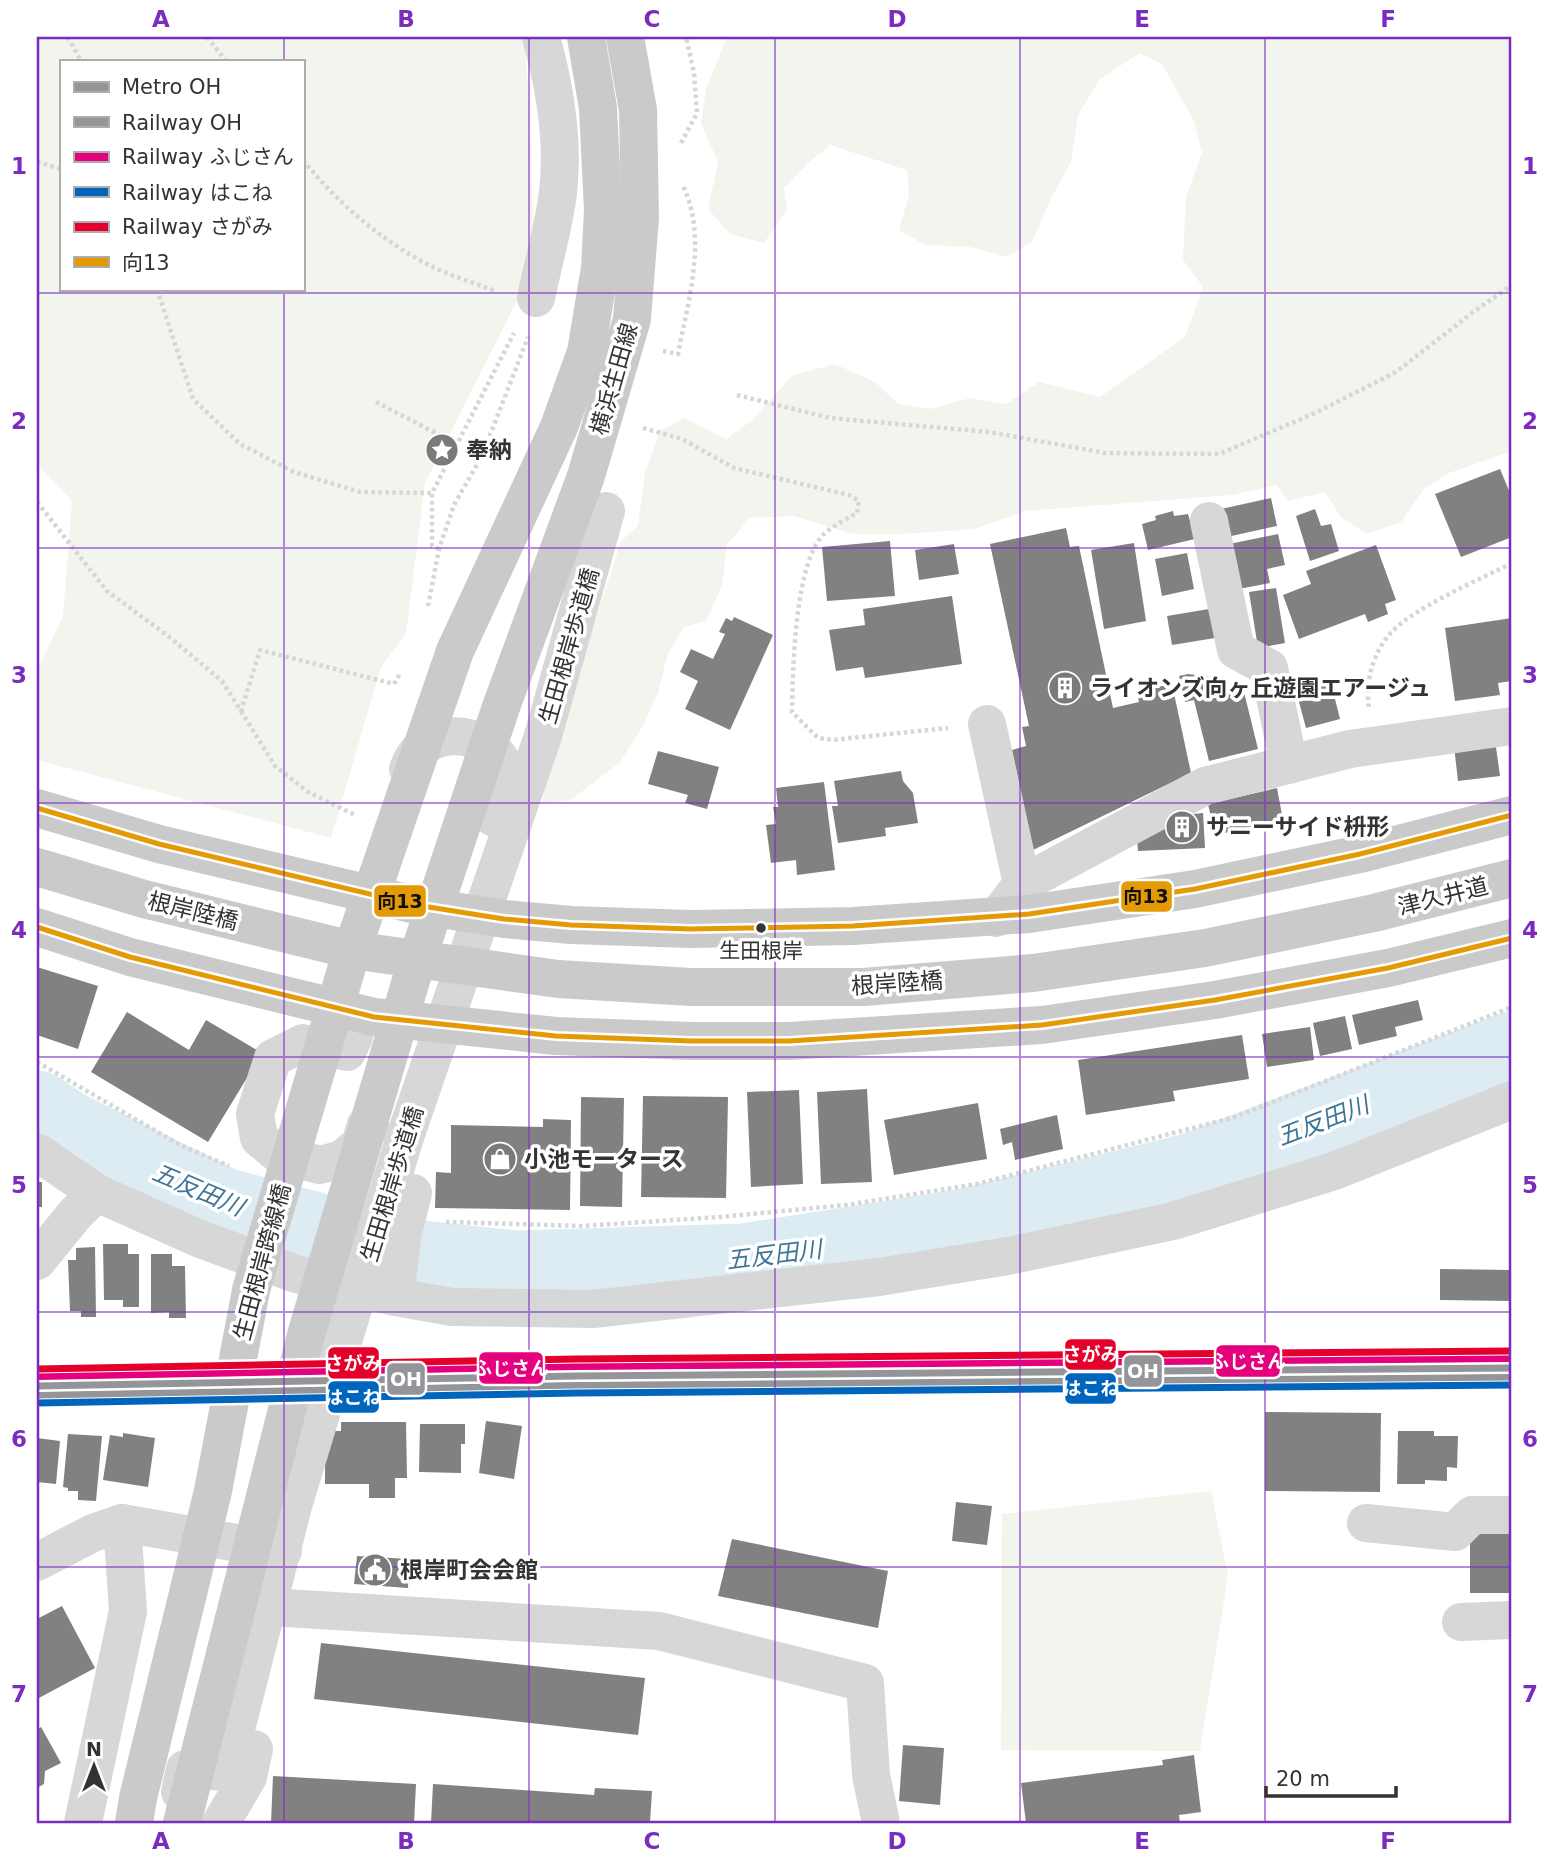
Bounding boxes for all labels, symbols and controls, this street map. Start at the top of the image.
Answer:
text: A [152,6,170,32]
text: B [397,6,415,32]
text: C [644,6,660,32]
text: D [887,6,907,32]
text: E [1134,6,1150,32]
text: F [1380,6,1396,32]
legend [60,60,304,290]
text: Metro OH [122,75,221,99]
text: Railway OH [122,111,242,135]
text: Railway ふじさん [122,145,294,169]
text: 1 [11,153,27,179]
text: 1 [1522,153,1538,179]
text: Railway はこね [122,181,273,205]
text: Railway さがみ [122,215,273,239]
text: 向13 [122,251,170,275]
street label: 横浜生田線 [586,320,642,438]
text: 2 [11,408,27,434]
text: 2 [1522,408,1538,434]
place icon: 奉納 [423,431,461,469]
place label: 奉納 [466,437,512,463]
street label: 生田根岸歩道橋 [534,565,604,727]
text: 3 [11,662,27,688]
text: 3 [1522,662,1538,688]
building icon: ライオンズ向ヶ丘遊園エアージュ [1046,669,1084,707]
place label: ライオンズ向ヶ丘遊園エアージュ [1090,675,1431,701]
building icon: サニーサイド枡形 [1163,808,1201,846]
place label: サニーサイド枡形 [1206,814,1390,840]
street label: 津久井道 [1395,872,1491,920]
line badge: 向13 [1120,880,1173,913]
line badge: 向13 [373,884,427,918]
text: 向13 [1123,885,1169,907]
street label: 根岸陸橋 [145,887,241,935]
text: 向13 [377,890,423,912]
text: 4 [11,917,27,943]
text: 4 [1522,917,1538,943]
marker: 生田根岸 [754,921,768,935]
place label: 生田根岸 [719,939,803,963]
street label: 根岸陸橋 [850,967,944,999]
water label: 五反田川 [1273,1090,1376,1151]
street label: 生田根岸歩道橋 [356,1103,428,1265]
shop icon: 小池モータース [481,1140,519,1178]
place label: 小池モータース [524,1146,684,1172]
water label: 五反田川 [148,1158,250,1223]
text: 5 [11,1172,27,1198]
text: 5 [1522,1172,1538,1198]
street label: 生田根岸跨線橋 [229,1181,295,1343]
water label: 五反田川 [725,1235,826,1275]
line badge: さがみ [1064,1338,1117,1371]
text: さがみ [1062,1343,1120,1365]
line badge: ふじさん [1215,1344,1281,1378]
line badge: さがみ [327,1346,380,1380]
text: ふじさん [1210,1350,1286,1372]
line badge: ふじさん [478,1351,544,1385]
text: さがみ [324,1352,382,1374]
line badge: OH [1123,1354,1163,1388]
text: ふじさん [473,1357,549,1379]
text: OH [1127,1360,1159,1382]
line badge: OH [386,1362,426,1396]
text: OH [390,1368,422,1390]
line badge: はこね [1064,1372,1117,1405]
text: はこね [1062,1377,1120,1399]
line badge: はこね [327,1380,380,1414]
text: はこね [324,1386,382,1408]
text: 6 [11,1426,27,1452]
text: 6 [1522,1426,1538,1452]
public building icon: 根岸町会会館 [356,1551,394,1589]
place label: 根岸町会会館 [400,1557,538,1583]
text: 7 [11,1681,27,1707]
text: 7 [1522,1681,1538,1707]
north arrow [60,1730,130,1800]
text: N [86,1738,102,1760]
scale bar [1266,1755,1395,1799]
text: 20 m [1276,1767,1330,1791]
text: A [152,1828,170,1854]
text: B [397,1828,415,1854]
text: C [644,1828,660,1854]
text: D [887,1828,907,1854]
text: E [1134,1828,1150,1854]
text: F [1380,1828,1396,1854]

